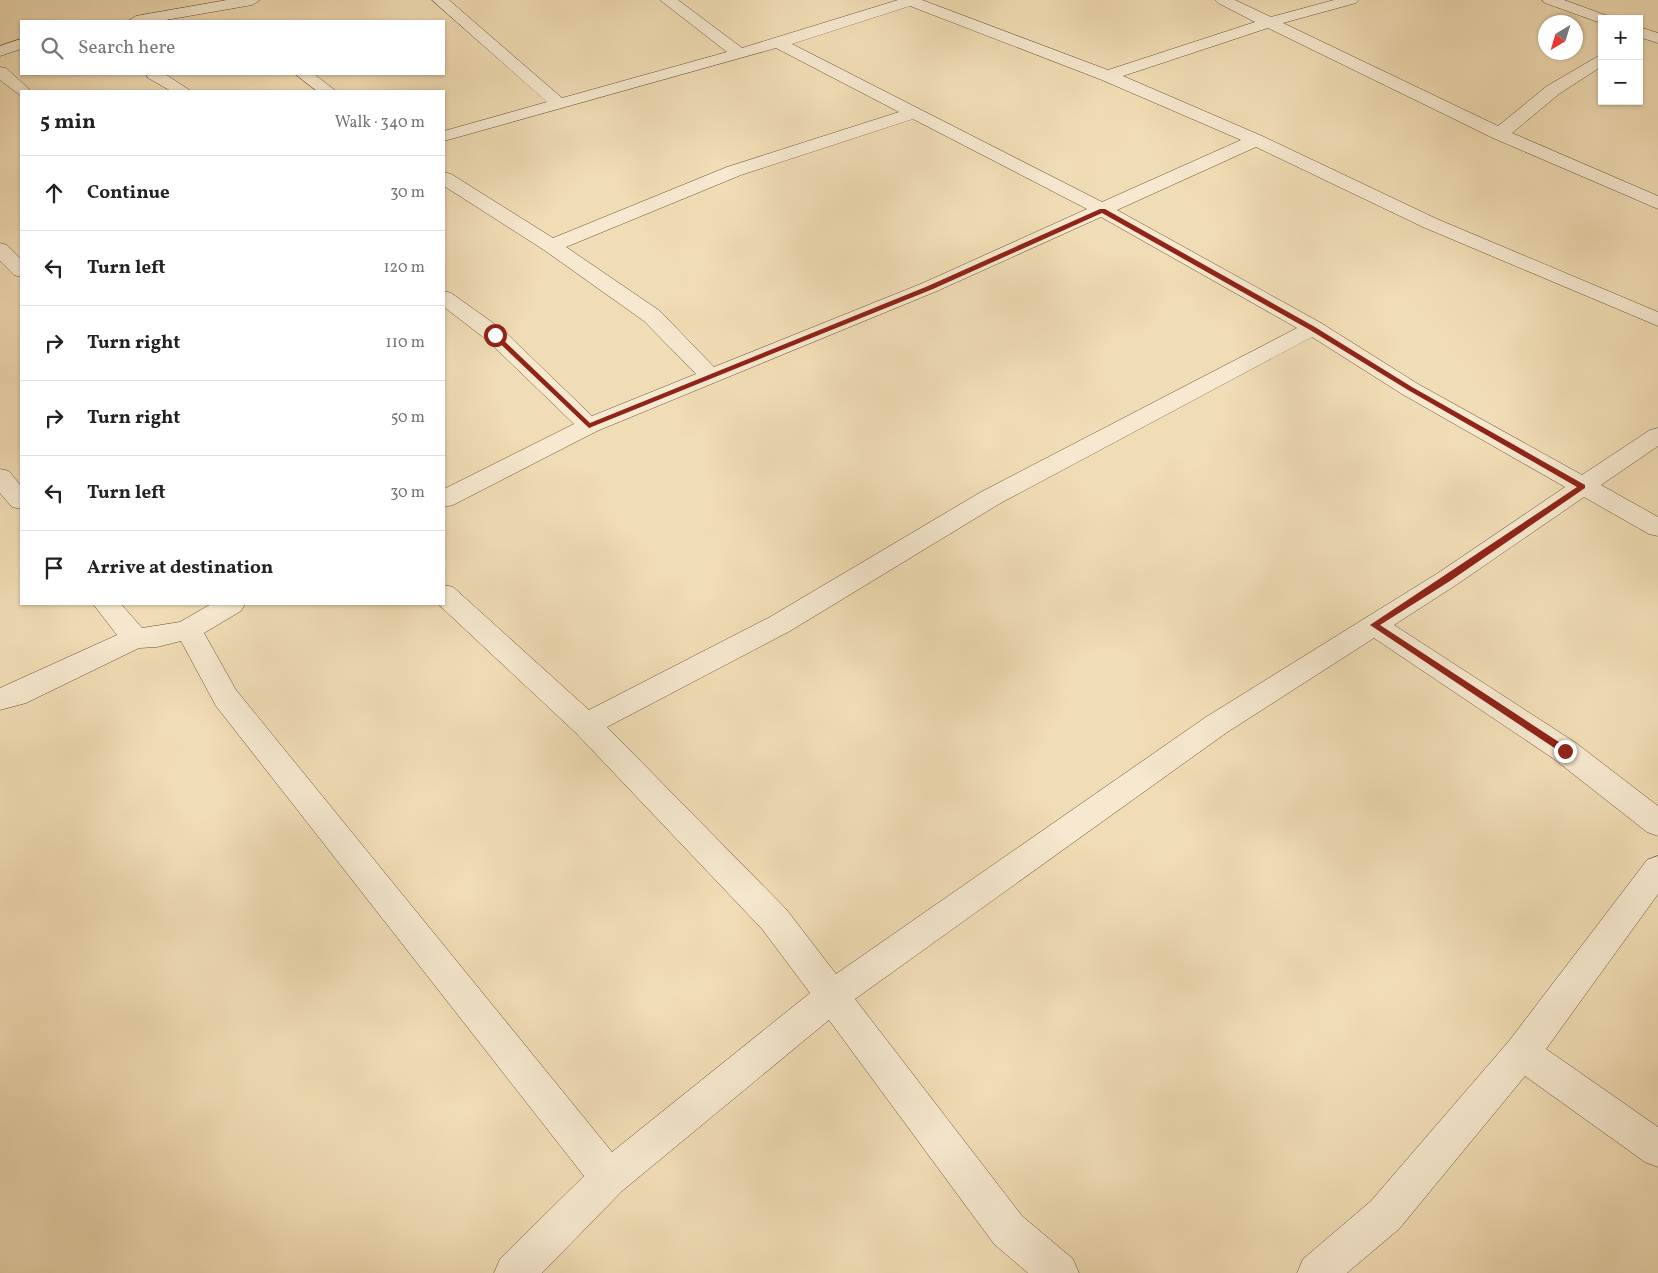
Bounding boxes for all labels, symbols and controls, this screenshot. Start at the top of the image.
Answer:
north arrow [1538,15,1583,60]
map controls [1598,15,1643,105]
button: + [1598,15,1643,60]
search box [20,20,445,75]
icon: search [38,34,66,62]
text: Search here [78,35,175,61]
button: − [1598,60,1643,105]
text: 5 min [40,108,96,137]
text: Walk · 340 m [335,112,425,134]
icon: ahead [40,179,68,207]
text: Continue [87,180,170,206]
text: 30 m [390,182,425,204]
icon: left [40,254,68,282]
text: Turn left [87,255,166,281]
text: 120 m [383,257,425,279]
route start [484,324,507,347]
icon: right [40,329,68,357]
text: Turn right [87,330,180,356]
text: 110 m [386,332,425,354]
icon: right [40,404,68,432]
text: Turn right [87,405,180,431]
text: 50 m [391,407,425,429]
icon: left [40,479,68,507]
text: Turn left [87,480,166,506]
text: 30 m [390,482,425,504]
icon: arrive [40,554,68,582]
text: Arrive at destination [87,555,273,581]
route end [1554,740,1577,763]

